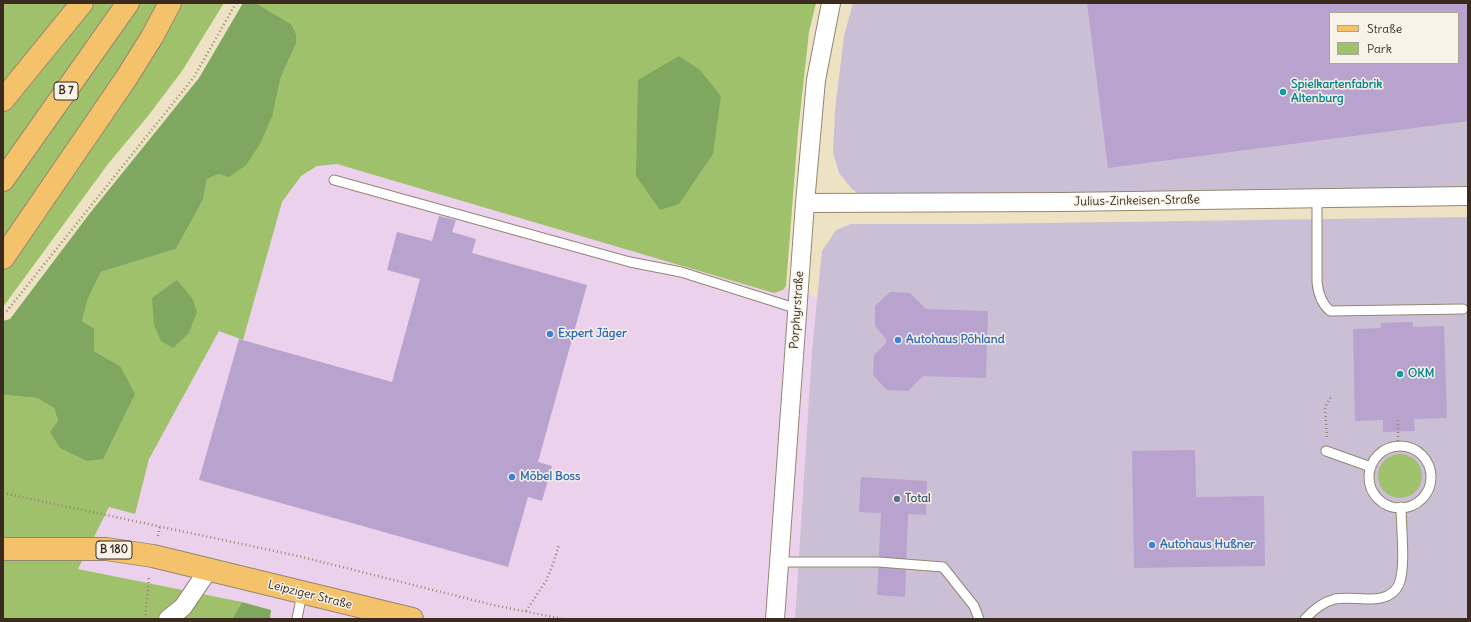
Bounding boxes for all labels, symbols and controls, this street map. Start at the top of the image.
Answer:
legend [1329,12,1459,64]
text: Straße [1367,21,1402,36]
text: Park [1367,41,1392,56]
place label: Spielkartenfabrik Altenburg [1291,78,1382,106]
road number: B 7 [54,82,78,100]
marker: Spielkartenfabrik Altenburg [1278,87,1288,97]
street label: Julius-Zinkeisen-Straße [1074,193,1200,209]
street label: Porphyrstraße [787,271,807,349]
place label: Expert Jäger [558,327,627,341]
marker: Expert Jäger [545,329,555,339]
place label: Autohaus Pöhland [906,333,1005,347]
marker: Autohaus Pöhland [893,335,903,345]
place label: OKM [1408,367,1434,381]
marker: OKM [1395,369,1405,379]
place label: Möbel Boss [520,470,581,484]
marker: Möbel Boss [507,472,517,482]
place label: Total [905,492,931,506]
marker: Total [892,494,902,504]
place label: Autohaus Hußner [1160,538,1255,552]
marker: Autohaus Hußner [1147,540,1157,550]
road number: B 180 [96,541,132,559]
street label: Leipziger Straße [266,578,354,612]

